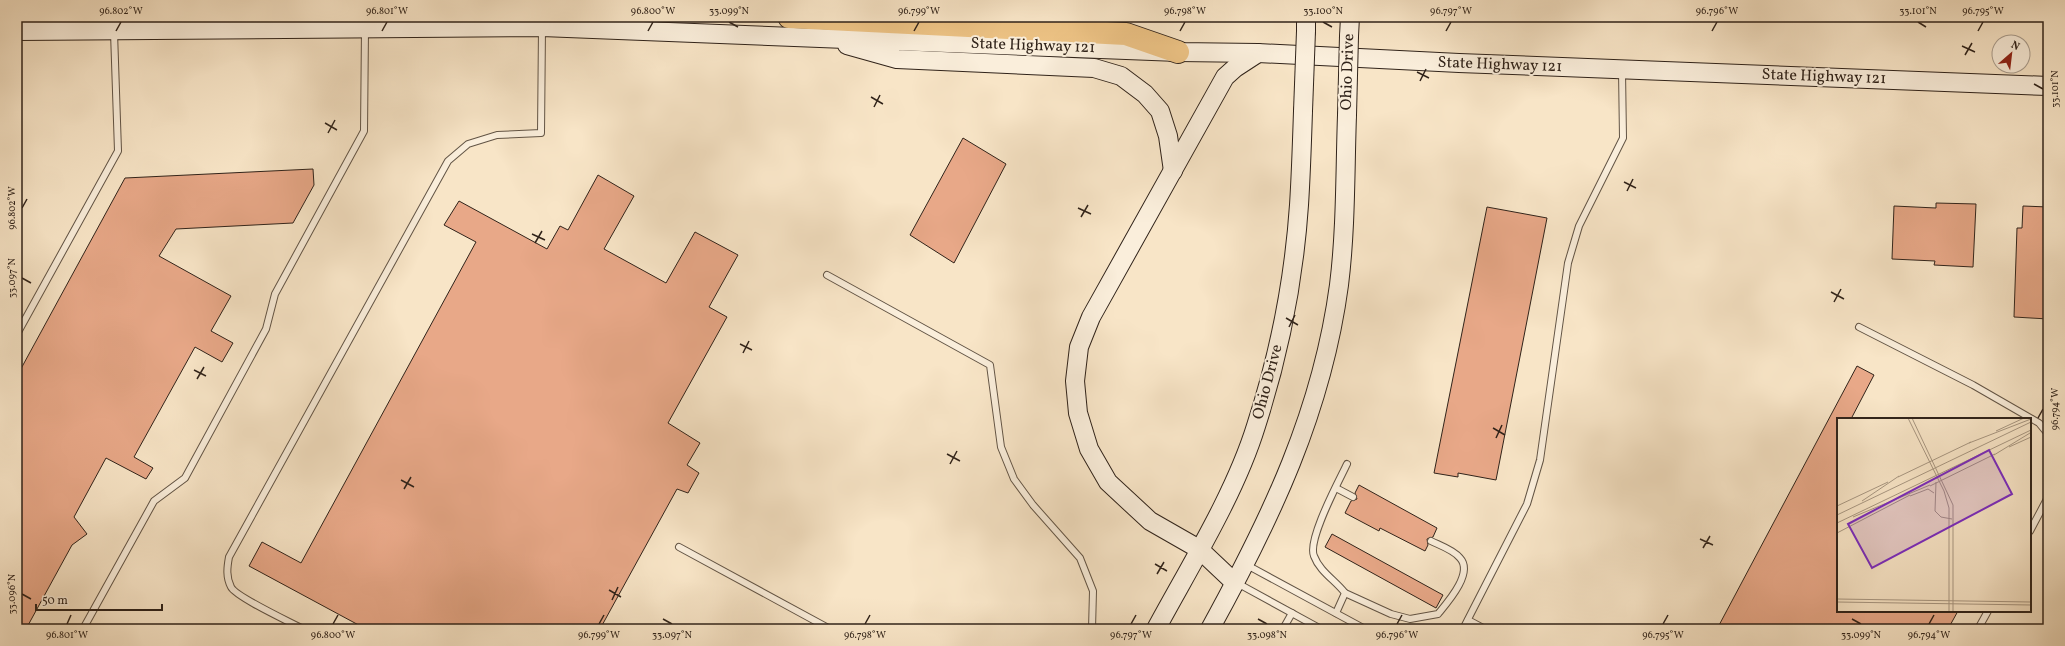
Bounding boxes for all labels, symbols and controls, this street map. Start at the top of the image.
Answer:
text: 96.802°W [99,4,143,18]
text: 96.801°W [366,4,408,18]
text: 96.800°W [631,4,675,18]
text: 33.099°N [709,4,750,18]
text: 96.799°W [898,4,940,18]
text: 96.798°W [1164,4,1206,18]
text: 33.100°N [1303,4,1343,18]
text: 96.797°W [1430,4,1472,18]
text: 96.796°W [1696,4,1738,18]
text: 33.101°N [1899,4,1937,18]
text: 96.795°W [1962,4,2004,18]
street label: State Highway 121 [970,33,1096,59]
street label: Ohio Drive [1336,33,1360,111]
north arrow [1991,34,2031,74]
text: N [2008,38,2022,55]
street label: State Highway 121 [1437,52,1563,78]
street label: State Highway 121 [1761,64,1887,90]
text: 33.101°N [2048,70,2062,108]
text: 96.802°W [5,186,19,230]
text: 33.097°N [5,257,19,298]
street label: Ohio Drive [1247,342,1289,422]
text: 96.794°W [2048,388,2062,430]
inset map [1837,418,2031,612]
text: 33.096°N [5,573,19,614]
scale bar [36,586,162,612]
text: 50 m [42,593,68,609]
text: 96.801°W [46,628,88,642]
text: 96.800°W [311,628,355,642]
text: 96.799°W [578,628,620,642]
text: 33.097°N [652,628,693,642]
text: 96.798°W [844,628,886,642]
text: 96.797°W [1110,628,1152,642]
text: 33.098°N [1247,628,1288,642]
text: 96.796°W [1376,628,1418,642]
text: 96.795°W [1642,628,1684,642]
text: 33.099°N [1841,628,1882,642]
text: 96.794°W [1908,628,1950,642]

